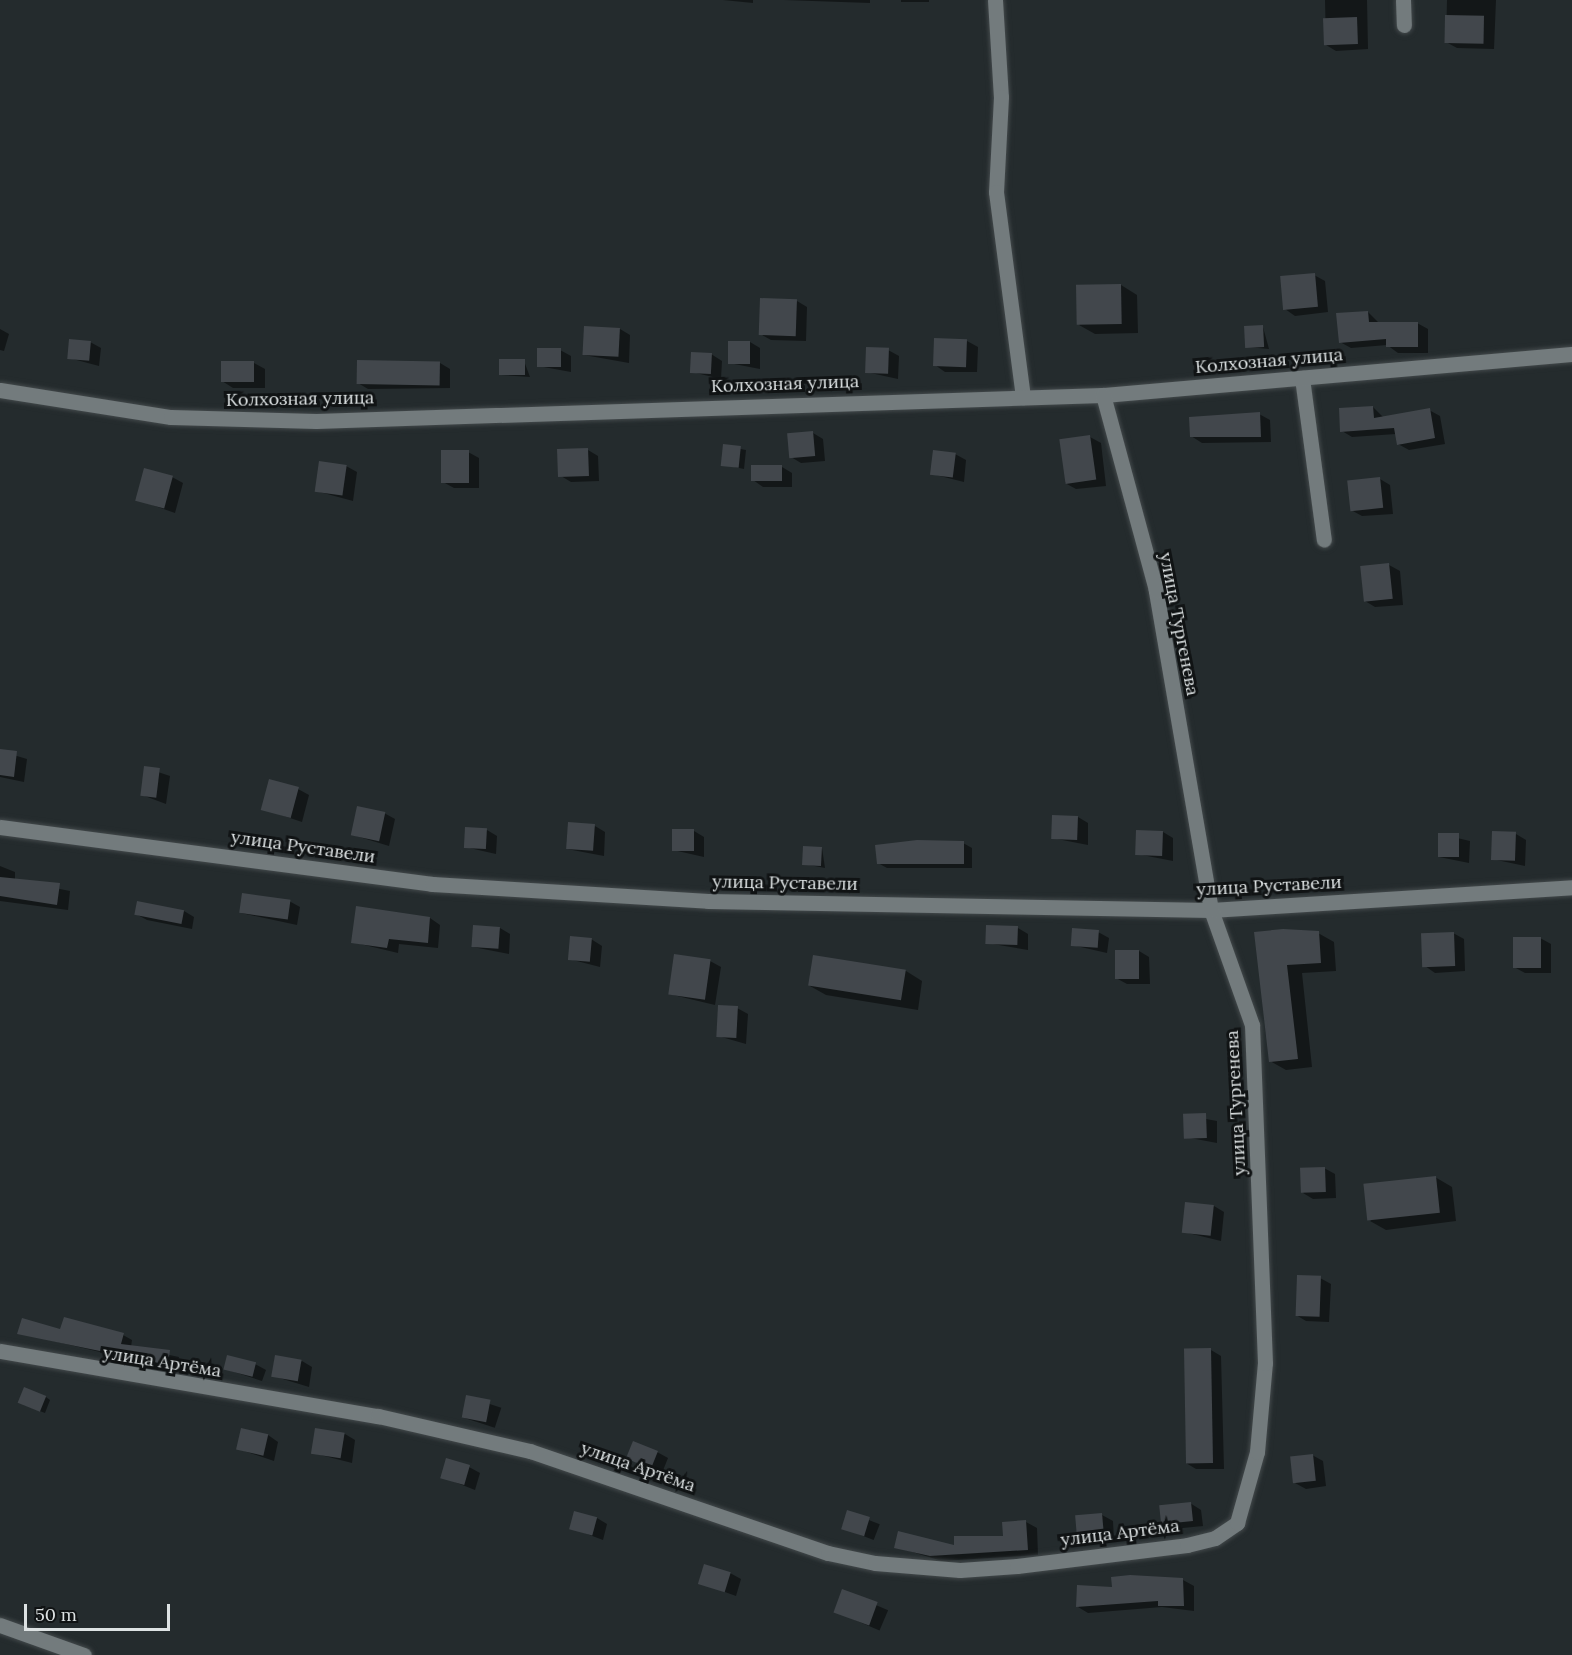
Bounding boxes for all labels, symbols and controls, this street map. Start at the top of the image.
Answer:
street label: Колхозная улица [1194,344,1344,378]
street label: Колхозная улица [711,371,859,397]
street label: Колхозная улица [226,387,374,411]
street label: улица Тургенева [1155,551,1203,697]
street label: улица Руставели [229,826,377,868]
street label: улица Руставели [712,871,858,895]
street label: улица Руставели [1196,871,1342,901]
street label: улица Тургенева [1221,1030,1251,1176]
street label: улица Артёма [101,1342,223,1382]
street label: улица Артёма [578,1437,698,1497]
street label: улица Артёма [1059,1515,1181,1551]
scale bar [27,1592,172,1630]
text: 50 m [35,1603,77,1626]

